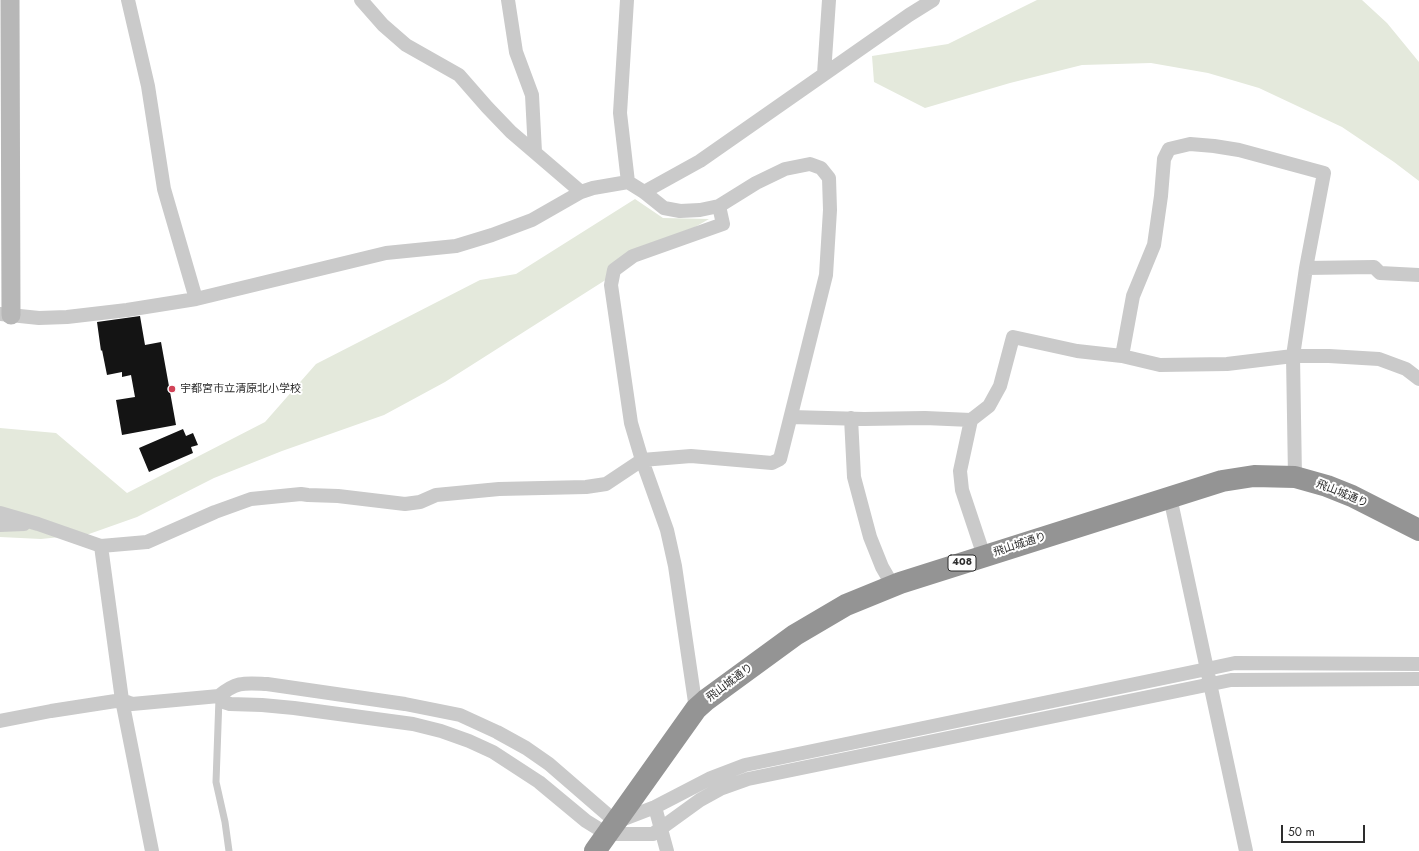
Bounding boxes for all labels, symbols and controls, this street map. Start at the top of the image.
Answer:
place label: 宇都宮市立清原北小学校 [180,382,301,396]
marker: 宇都宮市立清原北小学校 [167,384,177,394]
street label: 飛山城通り [1314,478,1370,510]
street label: 飛山城通り [992,530,1048,560]
road number: 408 [948,555,976,571]
street label: 飛山城通り [704,661,756,705]
scale bar [1283,817,1367,843]
text: 50 m [1288,823,1315,841]

